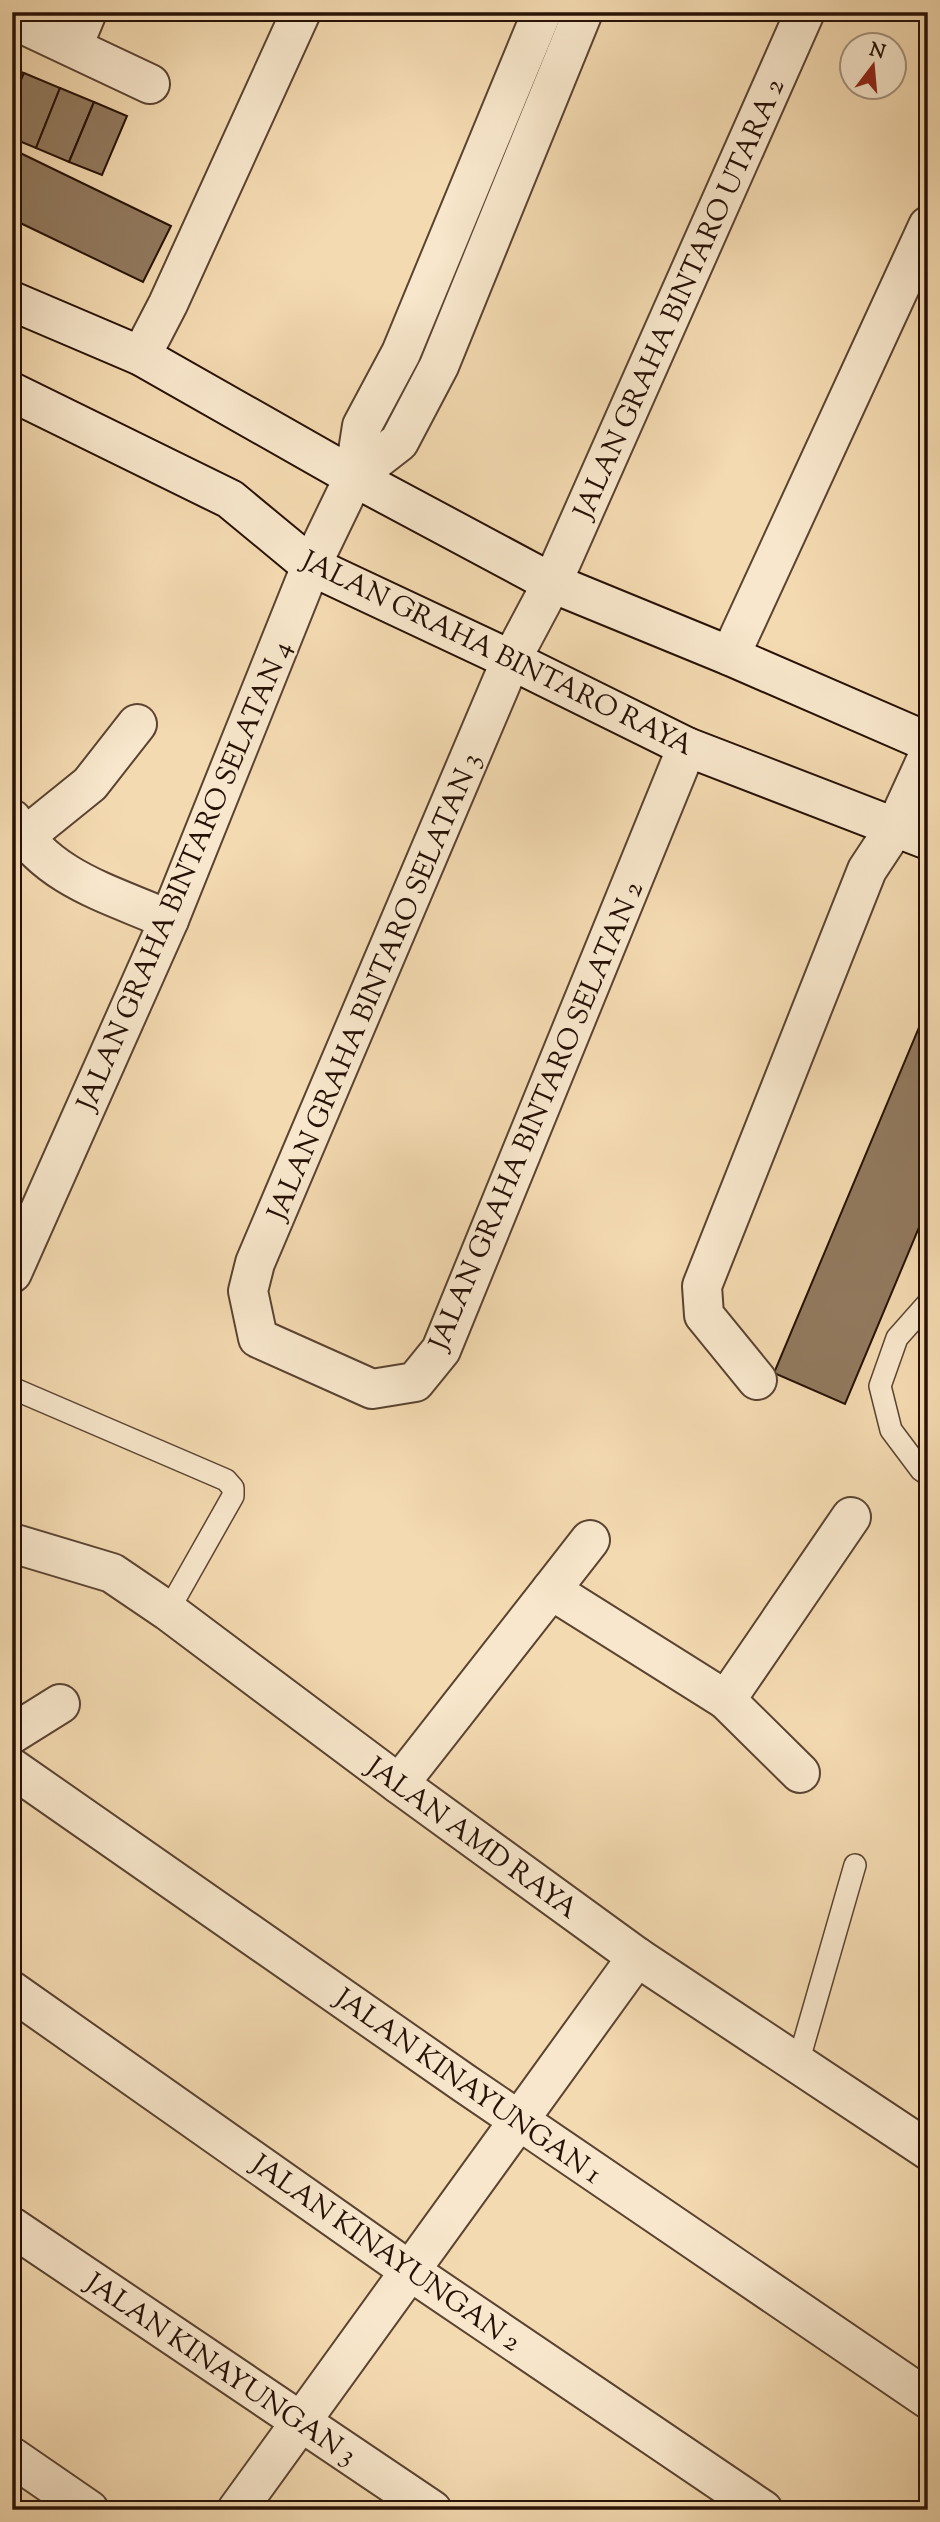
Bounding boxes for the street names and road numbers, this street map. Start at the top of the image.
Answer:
street label: JALAN GRAHA BINTARO UTARA 2 [564,73,796,528]
street label: JALAN GRAHA BINTARO RAYA [292,541,699,767]
street label: JALAN GRAHA BINTARO SELATAN 4 [68,635,303,1119]
street label: JALAN GRAHA BINTARO SELATAN 3 [258,747,493,1229]
street label: JALAN GRAHA BINTARO SELATAN 2 [420,876,655,1359]
street label: JALAN AMD RAYA [356,1748,585,1930]
street label: JALAN KINAYUNGAN 1 [324,1979,609,2195]
street label: JALAN KINAYUNGAN 2 [241,2145,528,2363]
street label: JALAN KINAYUNGAN 3 [75,2264,364,2476]

